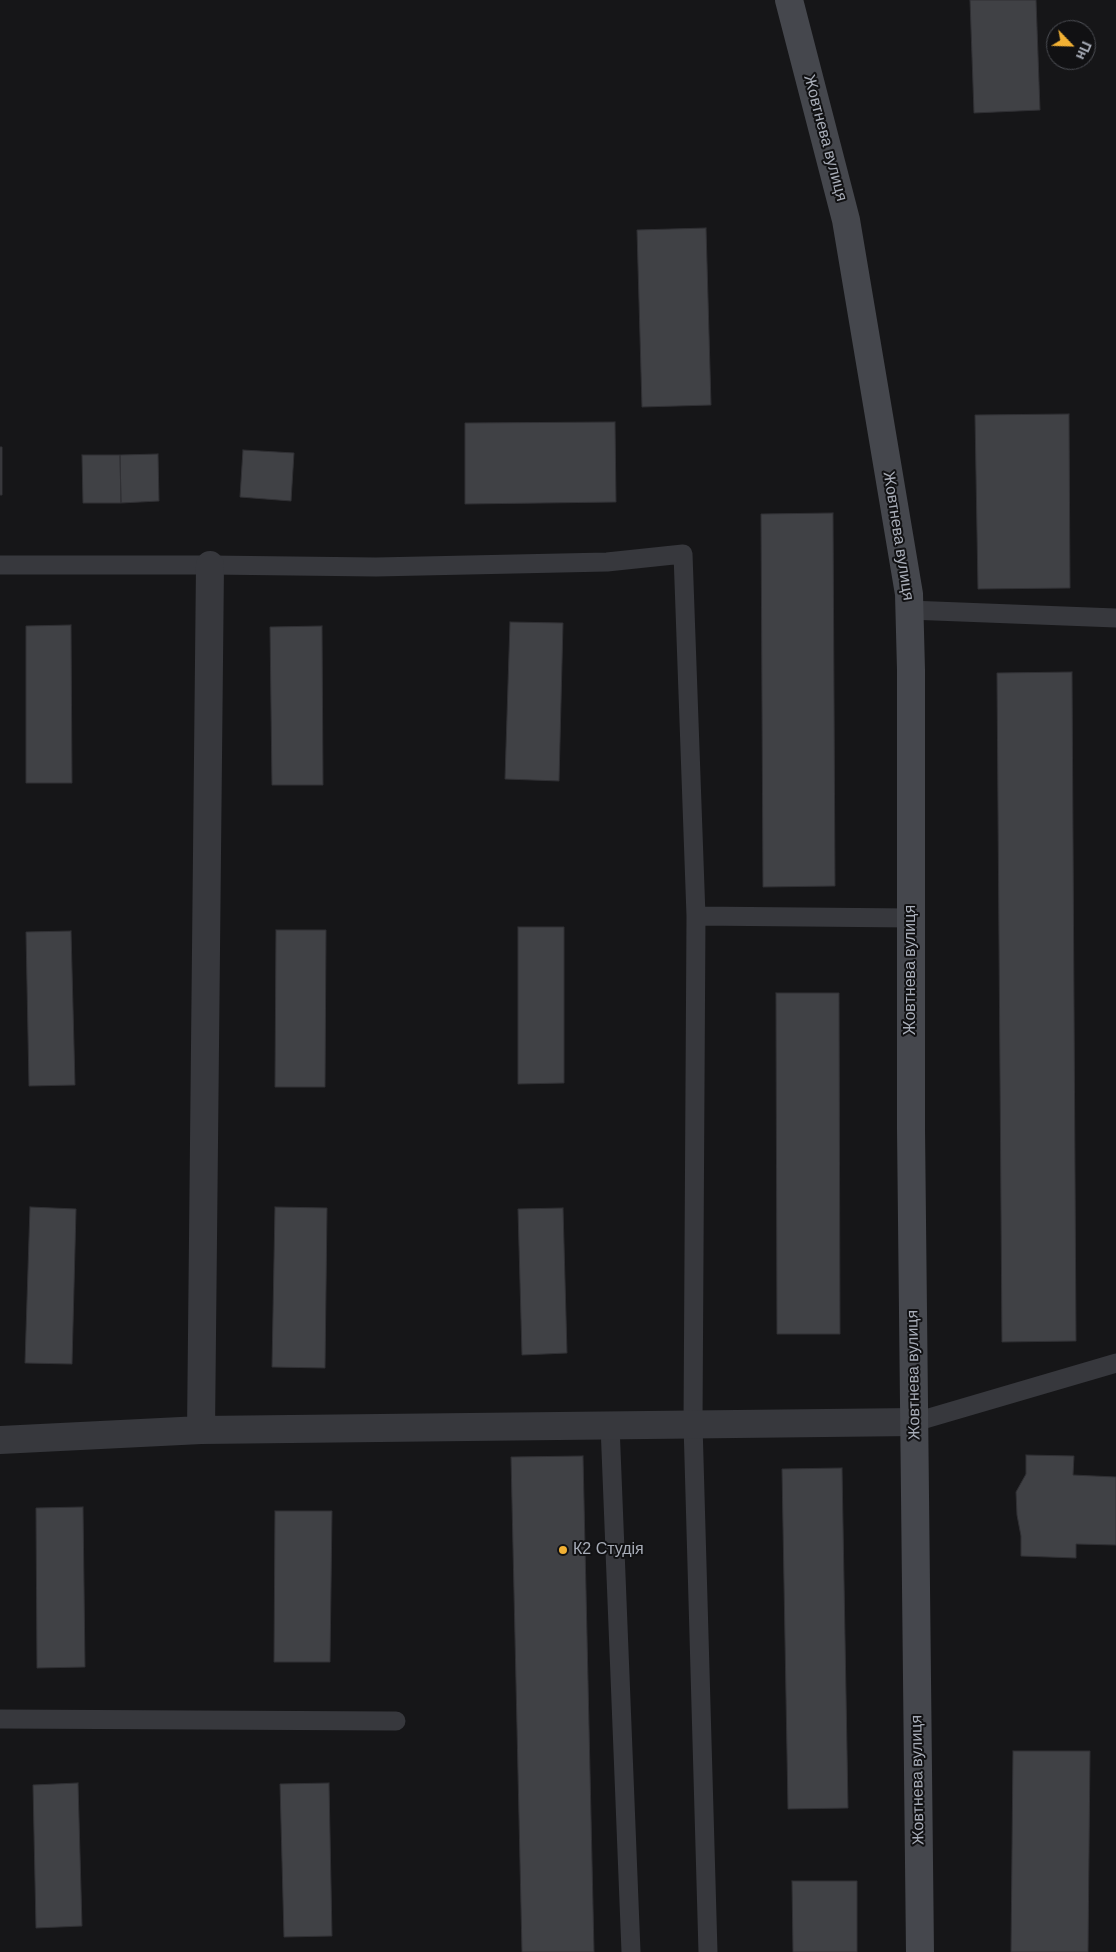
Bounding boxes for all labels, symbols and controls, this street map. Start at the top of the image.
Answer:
north arrow [1046,20,1096,70]
text: Пн [1073,39,1095,62]
street label: Жовтнева вулиця [799,73,851,203]
street label: Жовтнева вулиця [878,470,918,602]
street label: Жовтнева вулиця [901,905,921,1035]
street label: Жовтнева вулиця [903,1310,925,1440]
place label: К2 Студiя [573,1540,644,1560]
marker: К2 Студiя [557,1544,569,1556]
street label: Жовтнева вулиця [907,1715,929,1845]

